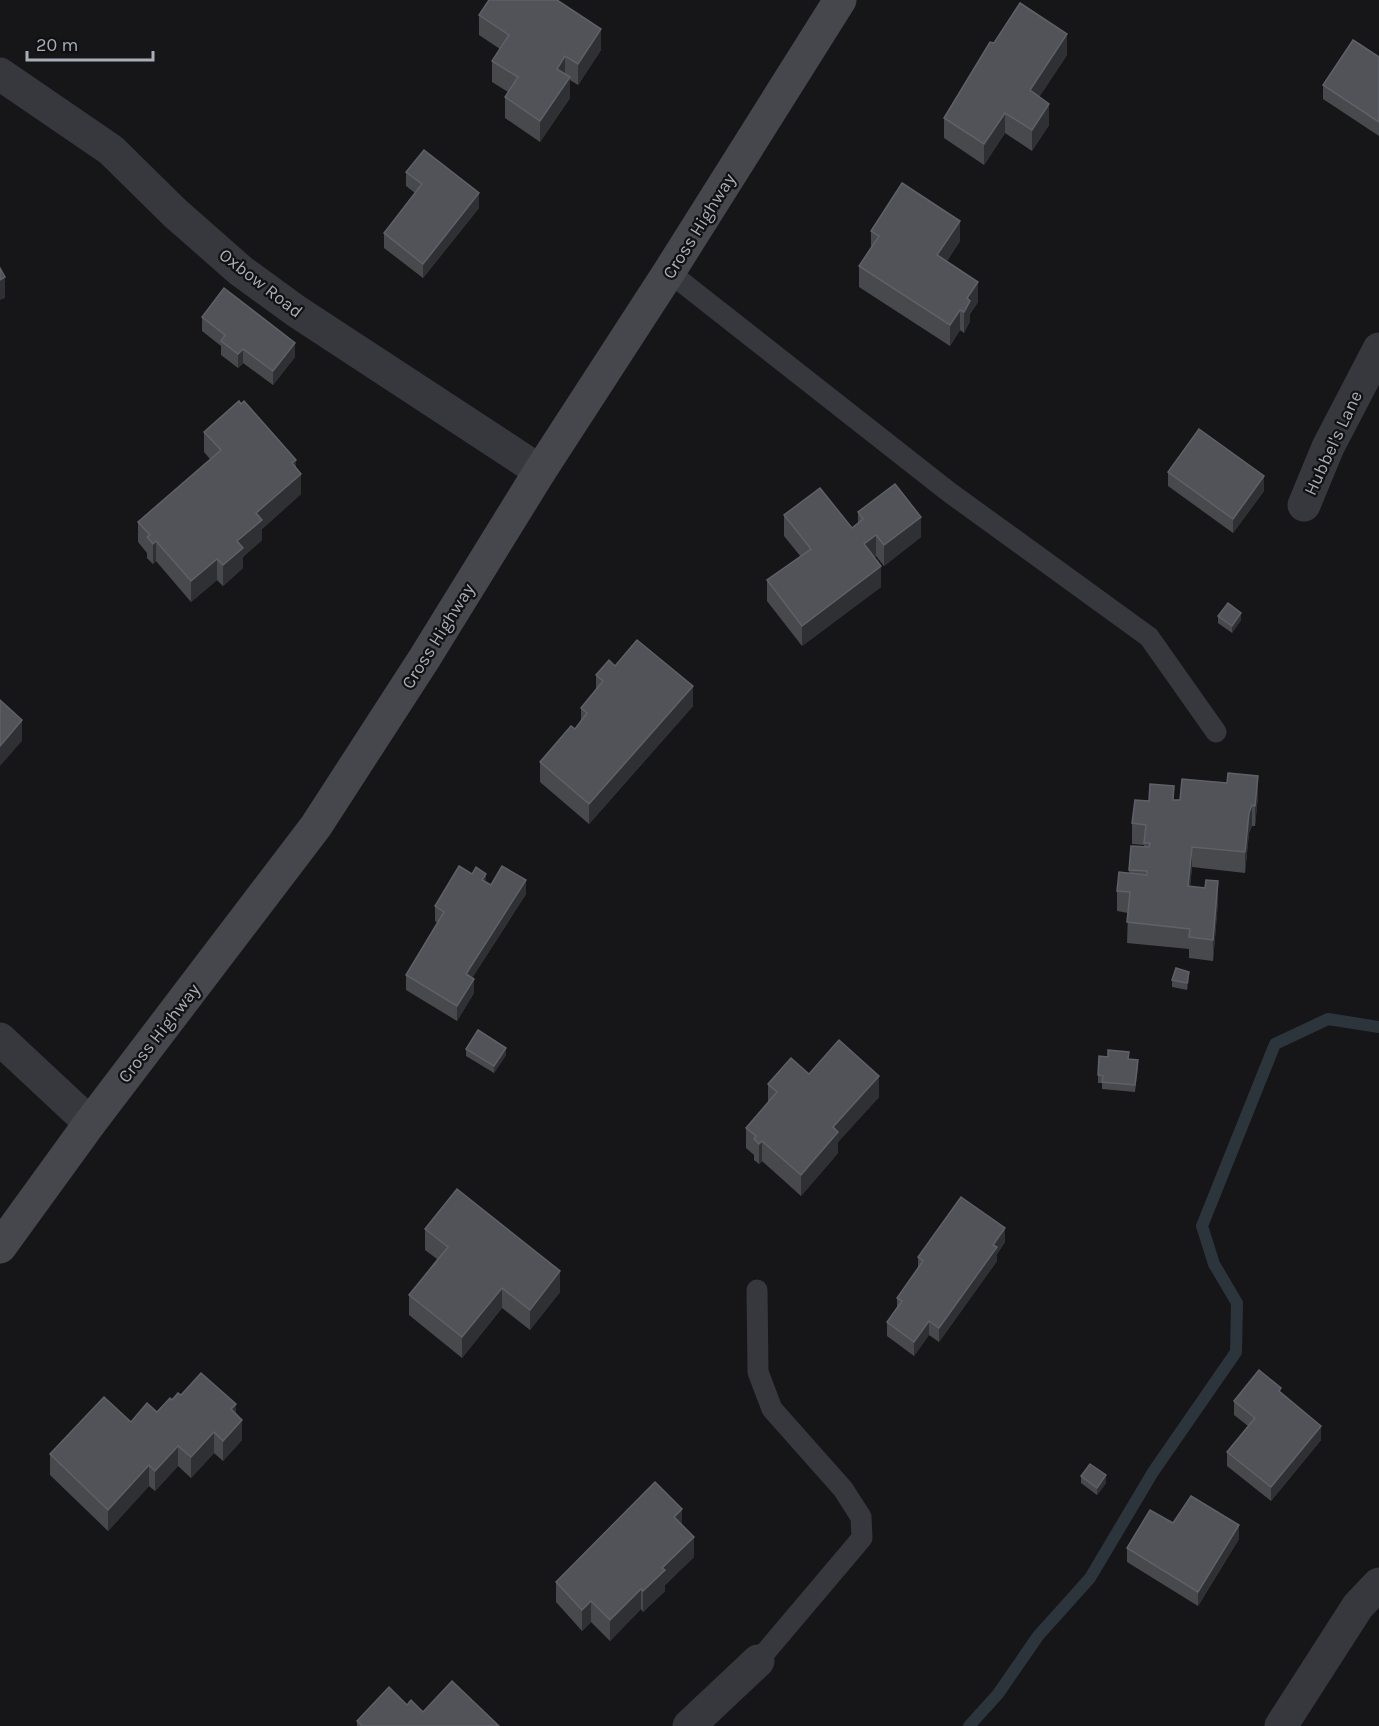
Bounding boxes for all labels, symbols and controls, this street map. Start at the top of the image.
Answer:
scale bar [27,24,153,62]
text: 20 m [36,34,78,56]
street label: Cross Highway [658,169,741,283]
street label: Oxbow Road [215,244,307,322]
street label: Hubbel's Lane [1299,387,1367,499]
street label: Cross Highway [397,579,480,693]
street label: Cross Highway [113,978,205,1087]

